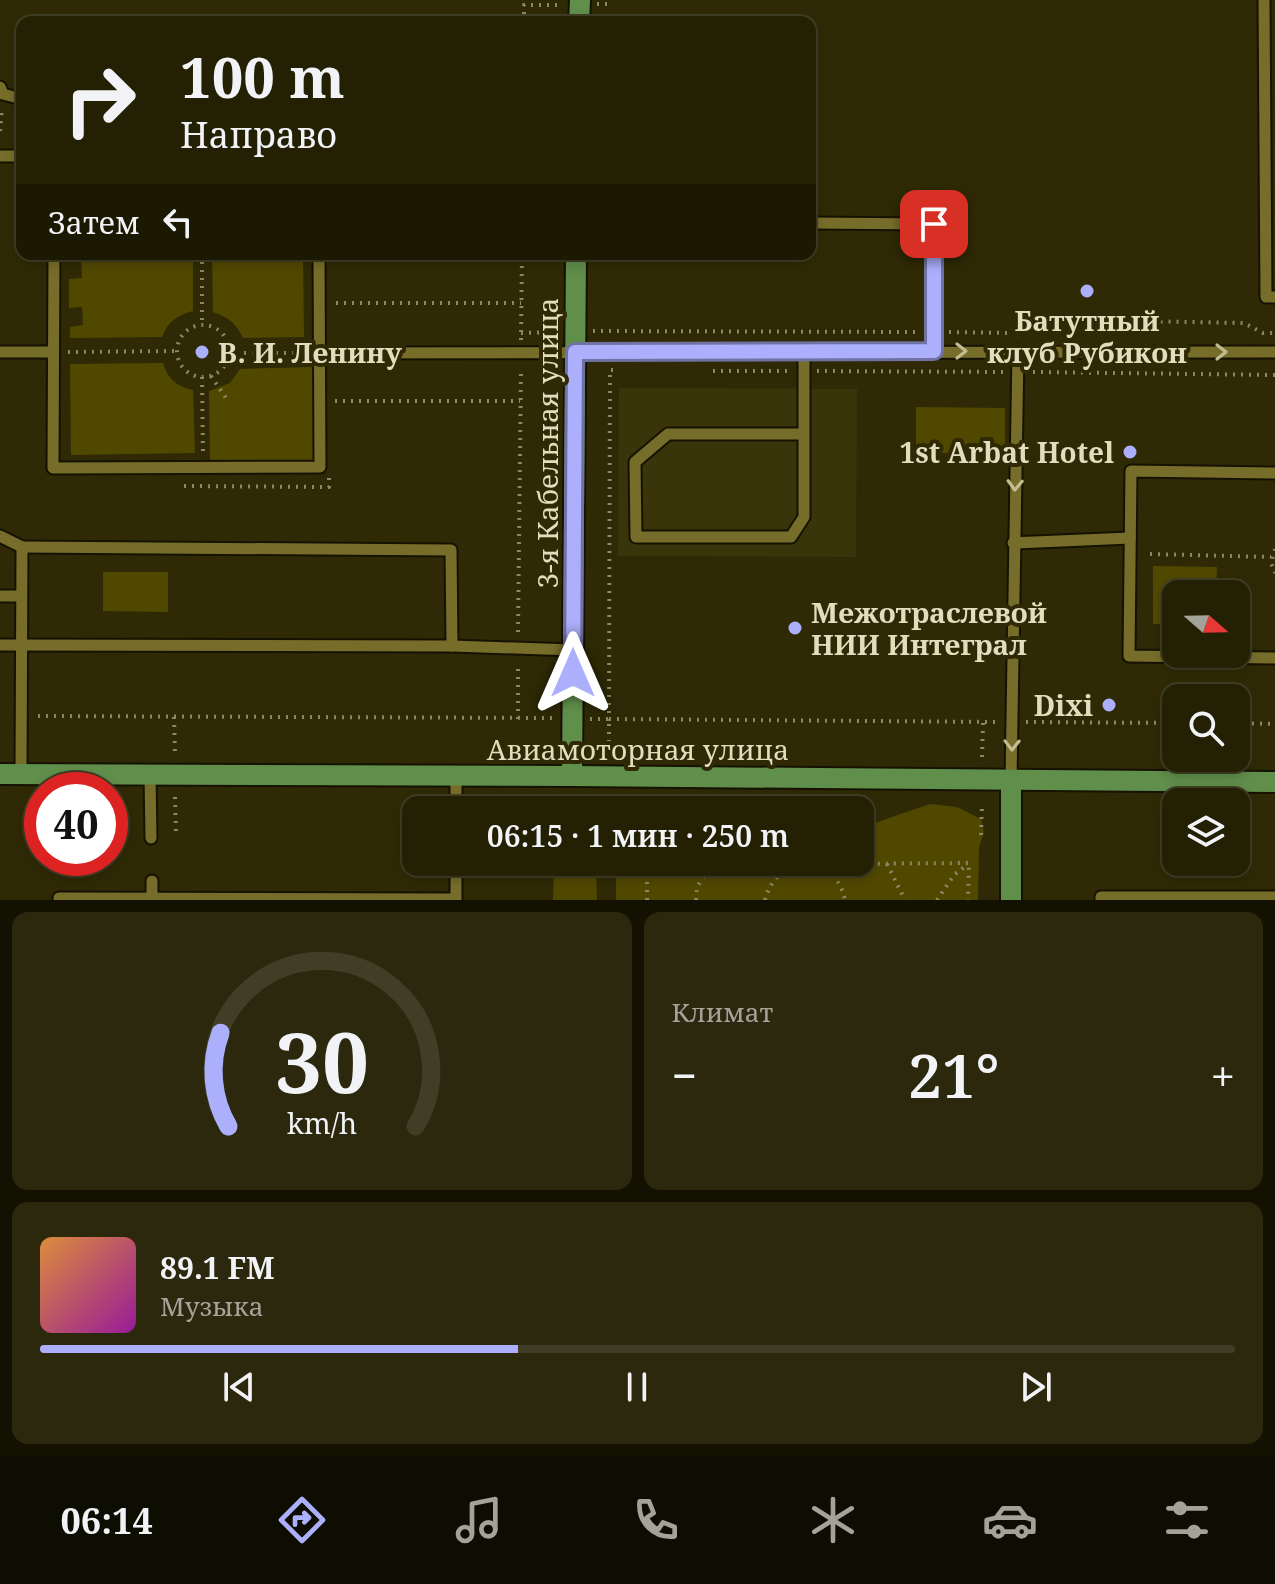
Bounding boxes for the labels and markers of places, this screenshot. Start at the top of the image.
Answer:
pin [900,190,968,258]
marker: Батутный клуб Рубикон [1078,282,1096,300]
place label: Батутный клуб Рубикон [987,301,1187,371]
place label: В. И. Ленину [218,333,402,371]
marker: В. И. Ленину [193,343,211,361]
place label: 1st Arbat Hotel [899,433,1114,471]
marker: 1st Arbat Hotel [1121,443,1139,461]
place label: Межотраслевой НИИ Интеграл [811,593,1047,663]
marker: Межотраслевой НИИ Интеграл [786,619,804,637]
place label: Dixi [1034,686,1093,724]
marker: Dixi [1100,696,1118,714]

